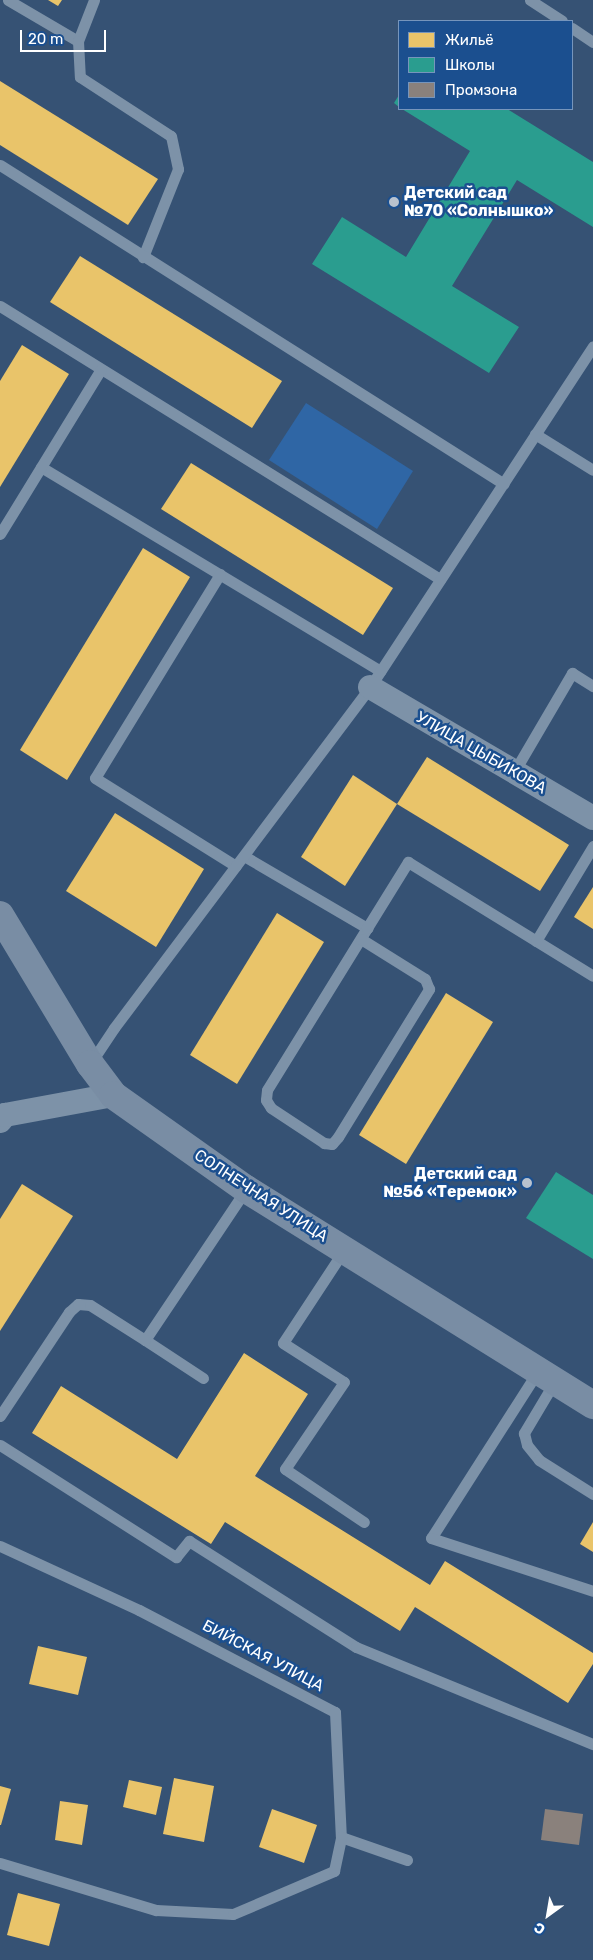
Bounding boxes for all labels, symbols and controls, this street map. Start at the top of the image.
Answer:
scale bar [22,20,109,52]
legend [398,20,573,110]
text: 20 m [28,30,63,48]
text: Жильё [445,31,494,49]
text: Школы [445,56,495,74]
text: Промзона [445,81,517,99]
place label: Детский сад №70 «Солнышко» [404,183,553,221]
marker: Детский сад №70 «Солнышко» [388,196,400,208]
street label: УЛИЦА ЦЫБИКОВА [412,708,550,798]
street label: СОЛНЕЧНАЯ УЛИЦА [191,1146,331,1246]
place label: Детский сад №56 «Теремок» [383,1164,517,1202]
marker: Детский сад №56 «Теремок» [521,1177,533,1189]
street label: БИЙСКАЯ УЛИЦА [199,1616,327,1696]
north arrow [523,1890,573,1940]
text: С [531,1918,548,1938]

